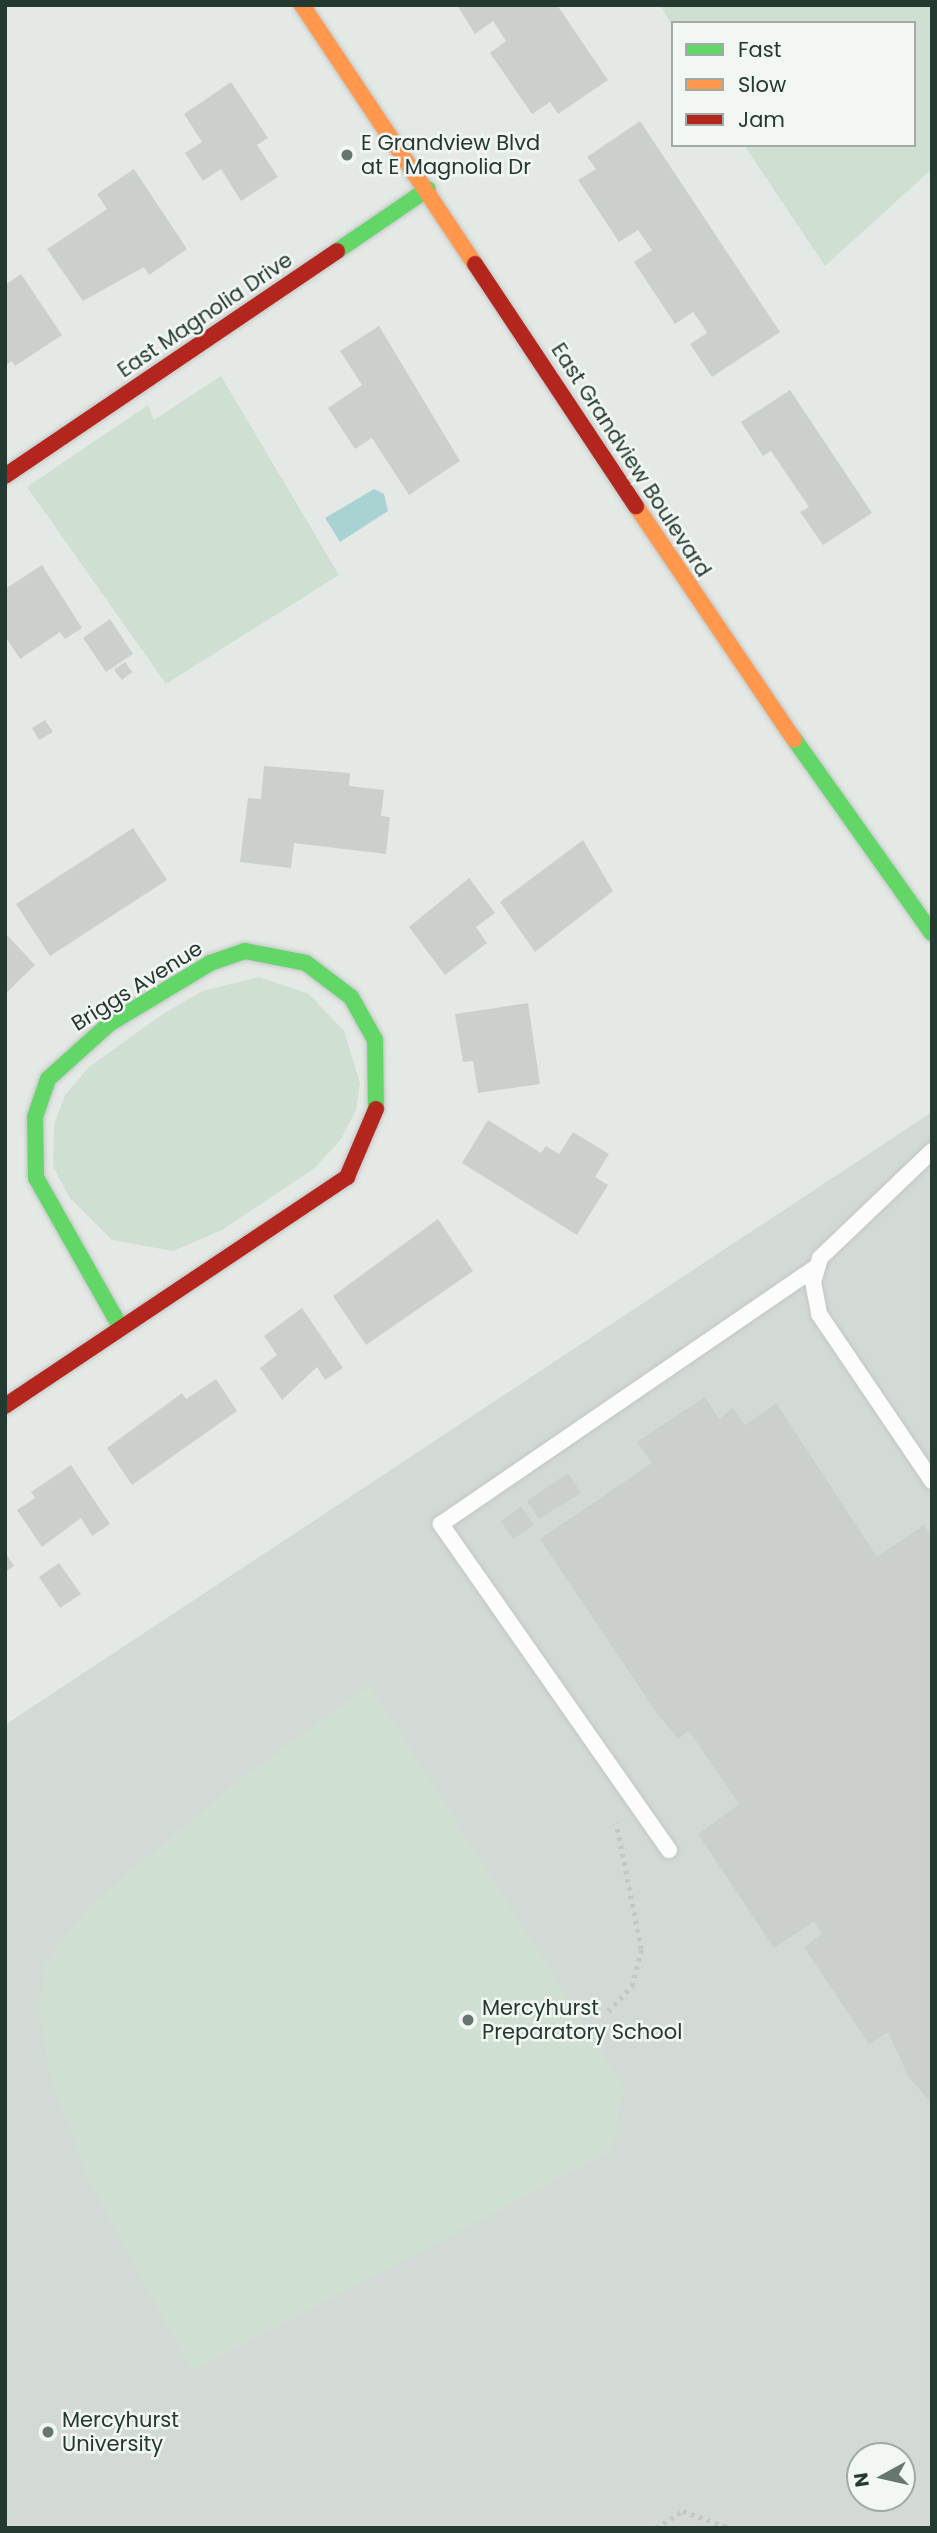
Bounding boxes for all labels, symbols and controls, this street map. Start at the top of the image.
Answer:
legend [671,21,916,147]
text: Fast [738,35,781,64]
text: Slow [738,70,786,99]
text: Jam [738,105,785,134]
place label: E Grandview Blvd at E Magnolia Dr [361,130,540,180]
marker: E Grandview Blvd at E Magnolia Dr [339,147,355,163]
street label: East Magnolia Drive [113,247,297,383]
street label: East Grandview Boulevard [546,338,716,582]
street label: Briggs Avenue [67,936,207,1036]
place label: Mercyhurst Preparatory School [482,1995,682,2045]
marker: Mercyhurst Preparatory School [460,2012,476,2028]
place label: Mercyhurst University [62,2407,179,2457]
marker: Mercyhurst University [40,2424,56,2440]
north arrow [846,2442,916,2512]
text: N [847,2471,876,2489]

